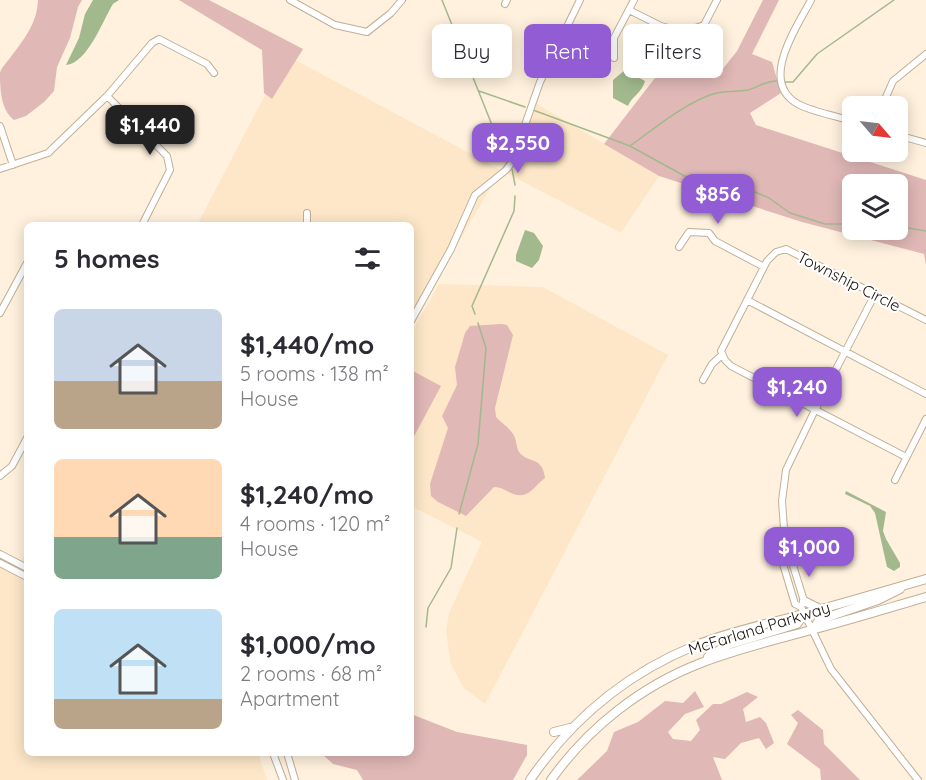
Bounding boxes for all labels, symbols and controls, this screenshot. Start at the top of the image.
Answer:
chip: Buy [432,24,512,78]
chip: Rent [524,24,611,78]
chip: Filters [623,24,723,78]
north arrow [842,96,908,162]
map controls [842,96,908,240]
pin: $1,440 [101,105,199,156]
text: $1,440 [119,112,181,137]
pin: $2,550 [469,123,567,174]
text: $2,550 [486,130,550,155]
pin: $856 [682,174,754,225]
button: layers [842,174,908,240]
text: $856 [695,181,741,206]
text: 5 homes [54,242,160,275]
icon: filters [351,242,384,275]
street label: Township Circle [794,246,904,316]
text: $1,440/mo [240,328,374,361]
icon: home [102,333,174,405]
text: 5 rooms · 138 m² [240,361,389,386]
pin: $1,240 [748,367,846,418]
text: $1,240 [767,374,827,399]
text: House [240,386,299,411]
text: $1,240/mo [240,478,374,511]
icon: home [102,483,174,555]
text: 4 rooms · 120 m² [240,511,390,536]
pin: $1,000 [760,527,858,578]
text: $1,000 [778,534,840,559]
text: House [240,536,299,561]
street label: McFarland Parkway [686,597,832,659]
text: $1,000/mo [240,628,376,661]
icon: home [102,633,174,705]
text: 2 rooms · 68 m² [240,661,382,686]
text: Apartment [240,686,340,711]

